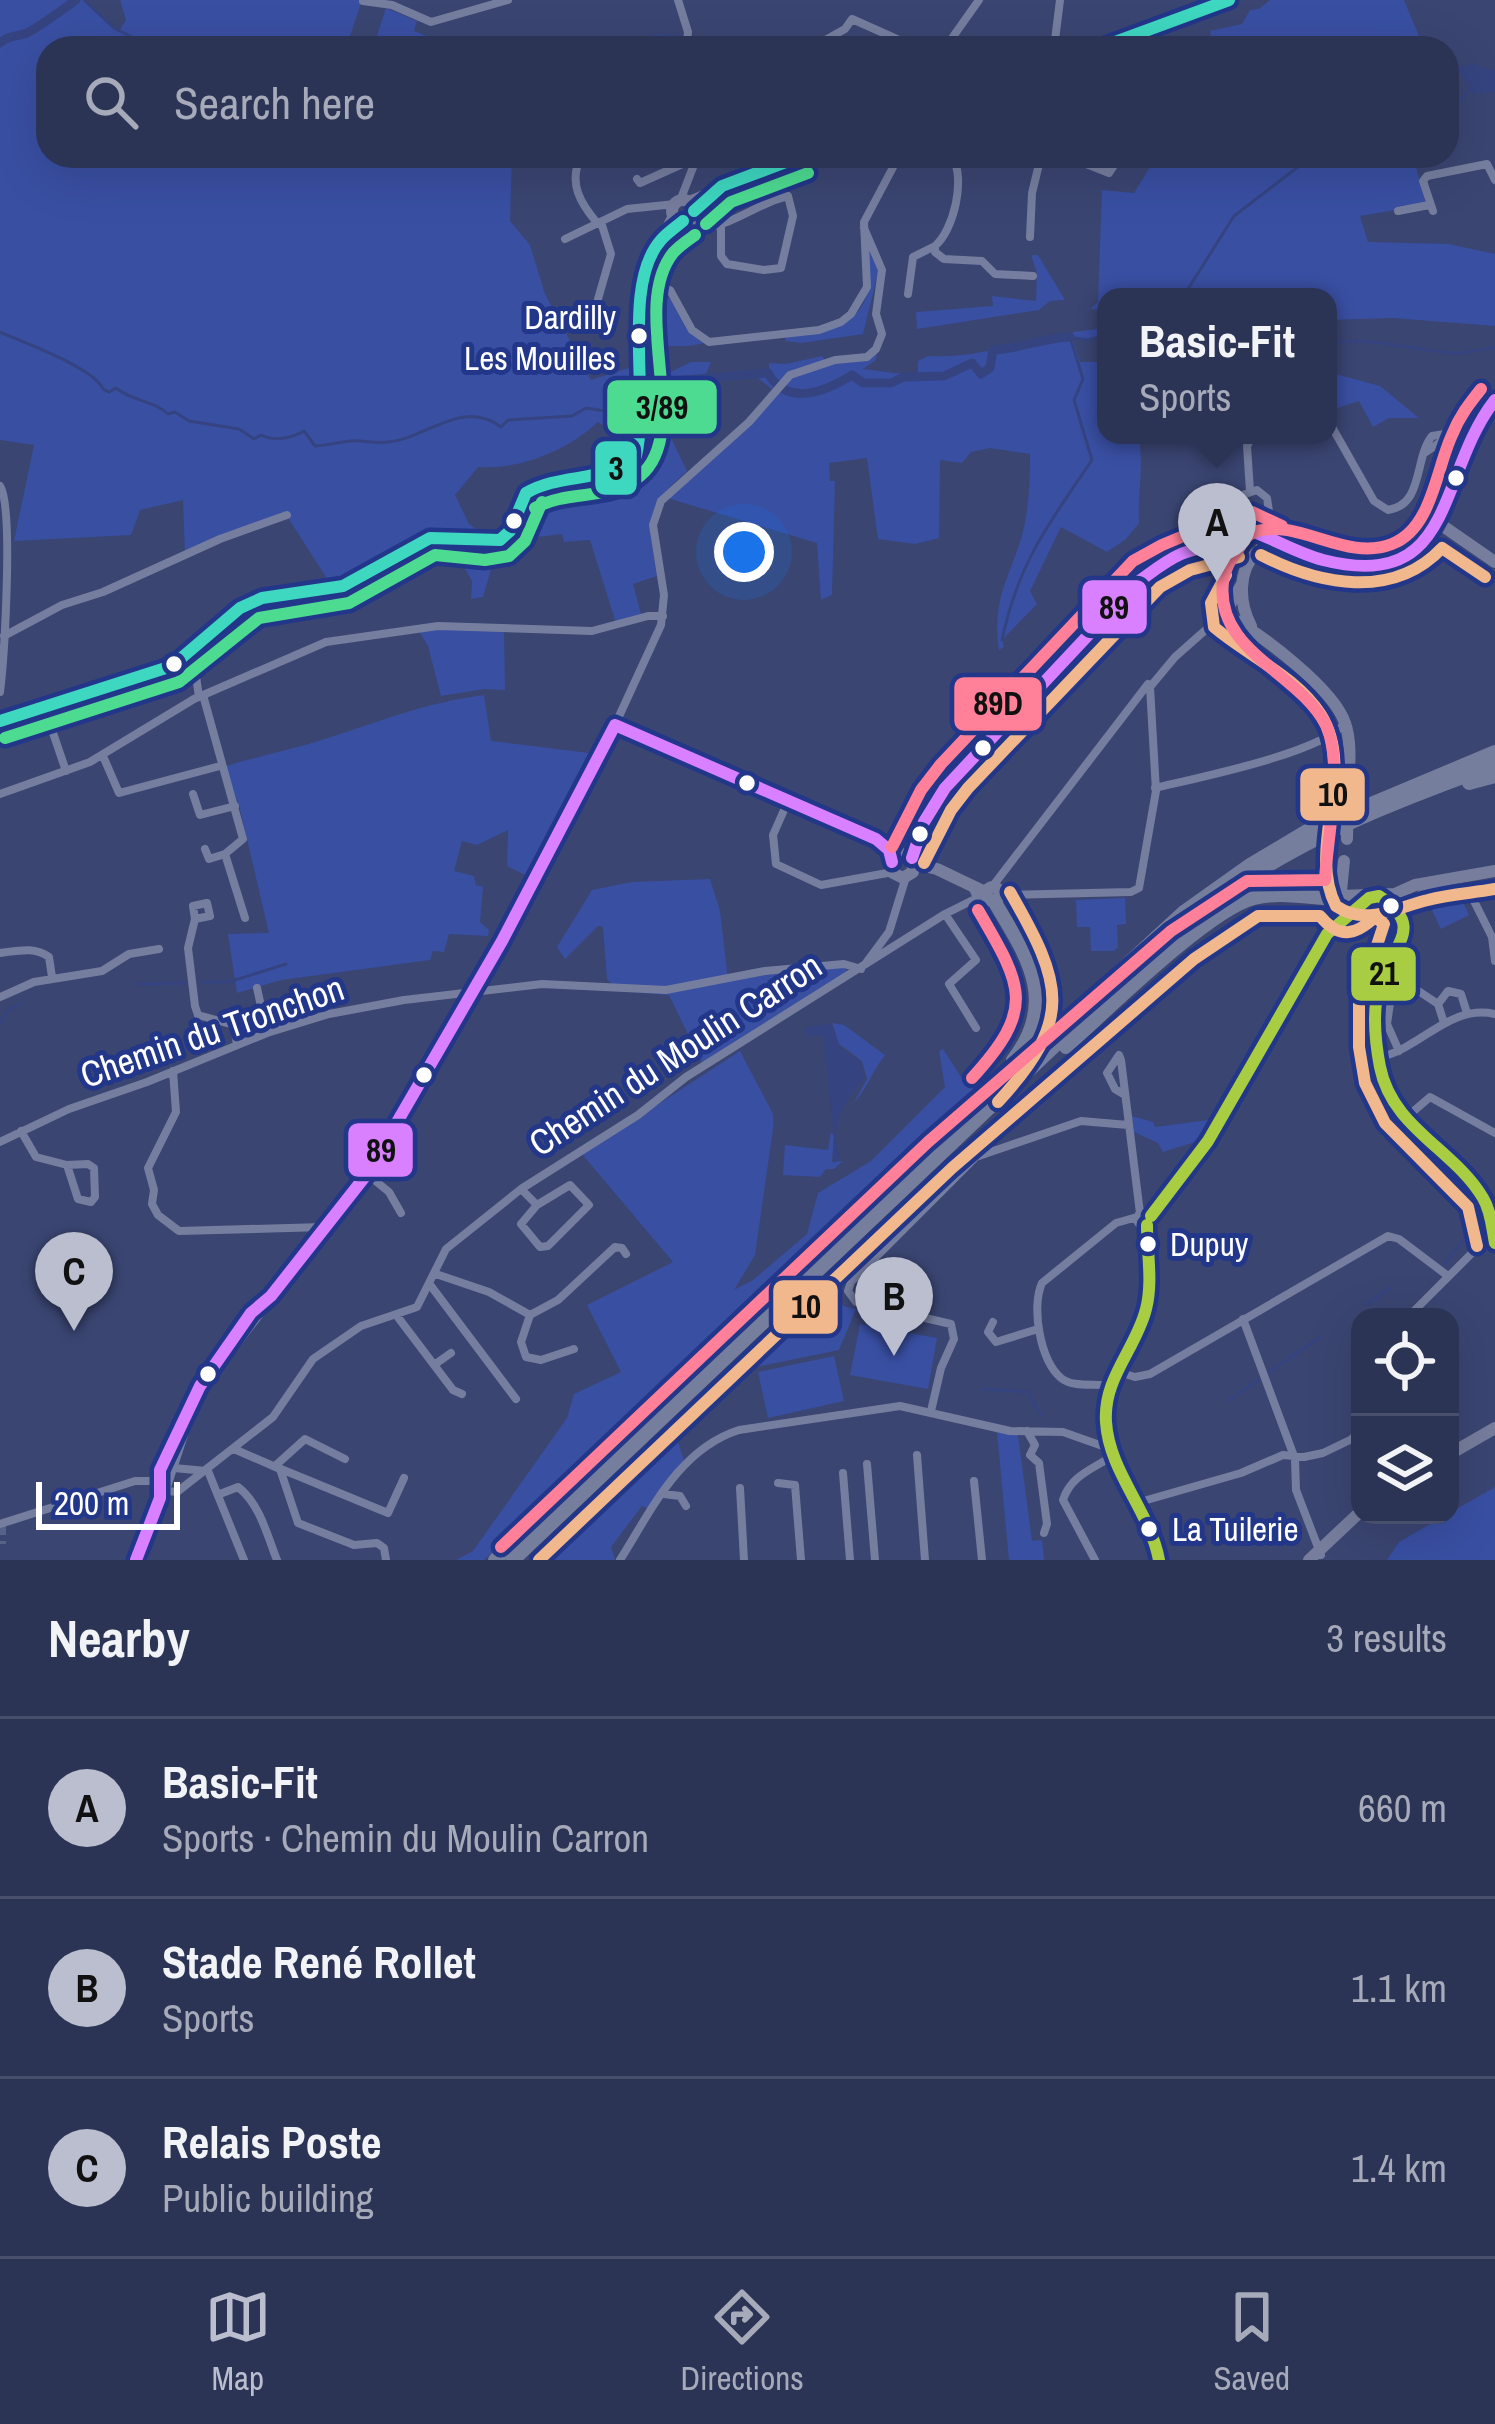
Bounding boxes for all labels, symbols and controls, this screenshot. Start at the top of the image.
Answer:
search box [36,36,1459,168]
icon: search [78,69,144,135]
text: Search here [174,72,375,133]
popup [1097,288,1337,444]
place label: Dardilly Les Mouilles [464,295,616,380]
text: Basic-Fit [1139,310,1295,371]
marker: Dardilly Les Mouilles [628,325,650,347]
text: Sports [1139,371,1232,423]
line badge: 3/89 [605,378,719,436]
text: 3/89 [636,385,688,429]
line badge: 3 [593,439,639,497]
text: 3 [608,446,624,490]
unlabelled marker [1445,467,1467,489]
pin: A [1178,483,1256,582]
unlabelled marker [503,510,525,532]
your location [714,522,774,582]
line badge: 89 [1080,578,1149,636]
text: 89 [1099,585,1129,629]
unlabelled marker [163,653,185,675]
line badge: 89D [952,675,1044,733]
text: 89D [973,681,1023,725]
unlabelled marker [972,737,994,759]
line badge: 10 [1298,766,1367,823]
unlabelled marker [736,772,758,794]
text: 10 [1318,772,1348,816]
unlabelled marker [909,823,931,845]
unlabelled marker [1380,895,1402,917]
street label: Chemin du Moulin Carron [520,941,830,1167]
line badge: 21 [1349,945,1418,1003]
text: 21 [1369,951,1400,995]
street label: Chemin du Tronchon [74,963,350,1099]
unlabelled marker [413,1064,435,1086]
line badge: 89 [346,1121,415,1179]
text: 89 [366,1128,396,1172]
place label: Dupuy [1170,1222,1249,1266]
pin: C [35,1232,113,1331]
marker: Dupuy [1137,1233,1159,1255]
pin: B [855,1257,933,1356]
line badge: 10 [771,1278,840,1336]
text: 10 [791,1284,821,1328]
map controls [1351,1308,1459,1524]
button: locate [1351,1308,1459,1416]
unlabelled marker [197,1363,219,1385]
button: layers [1351,1416,1459,1524]
scale bar [36,1476,180,1529]
text: 200 m [54,1481,129,1525]
place label: La Tuilerie [1172,1507,1299,1551]
marker: La Tuilerie [1138,1518,1160,1540]
text: Nearby [48,1604,190,1673]
text: 3 results [1326,1612,1447,1664]
text: Basic-Fit [162,1751,318,1812]
text: A [75,1782,99,1834]
text: 660 m [1358,1782,1447,1834]
text: Sports · Chemin du Moulin Carron [162,1812,649,1864]
text: Stade René Rollet [162,1931,476,1992]
text: B [75,1962,99,2014]
text: 1.1 km [1351,1962,1447,2014]
text: Sports [162,1992,254,2044]
text: Relais Poste [162,2111,381,2172]
text: C [75,2142,99,2194]
text: 1.4 km [1351,2142,1447,2194]
text: Public building [162,2172,374,2224]
tab: Map [205,2284,271,2400]
tab: Directions [680,2284,804,2400]
tab: Saved [1213,2284,1290,2400]

